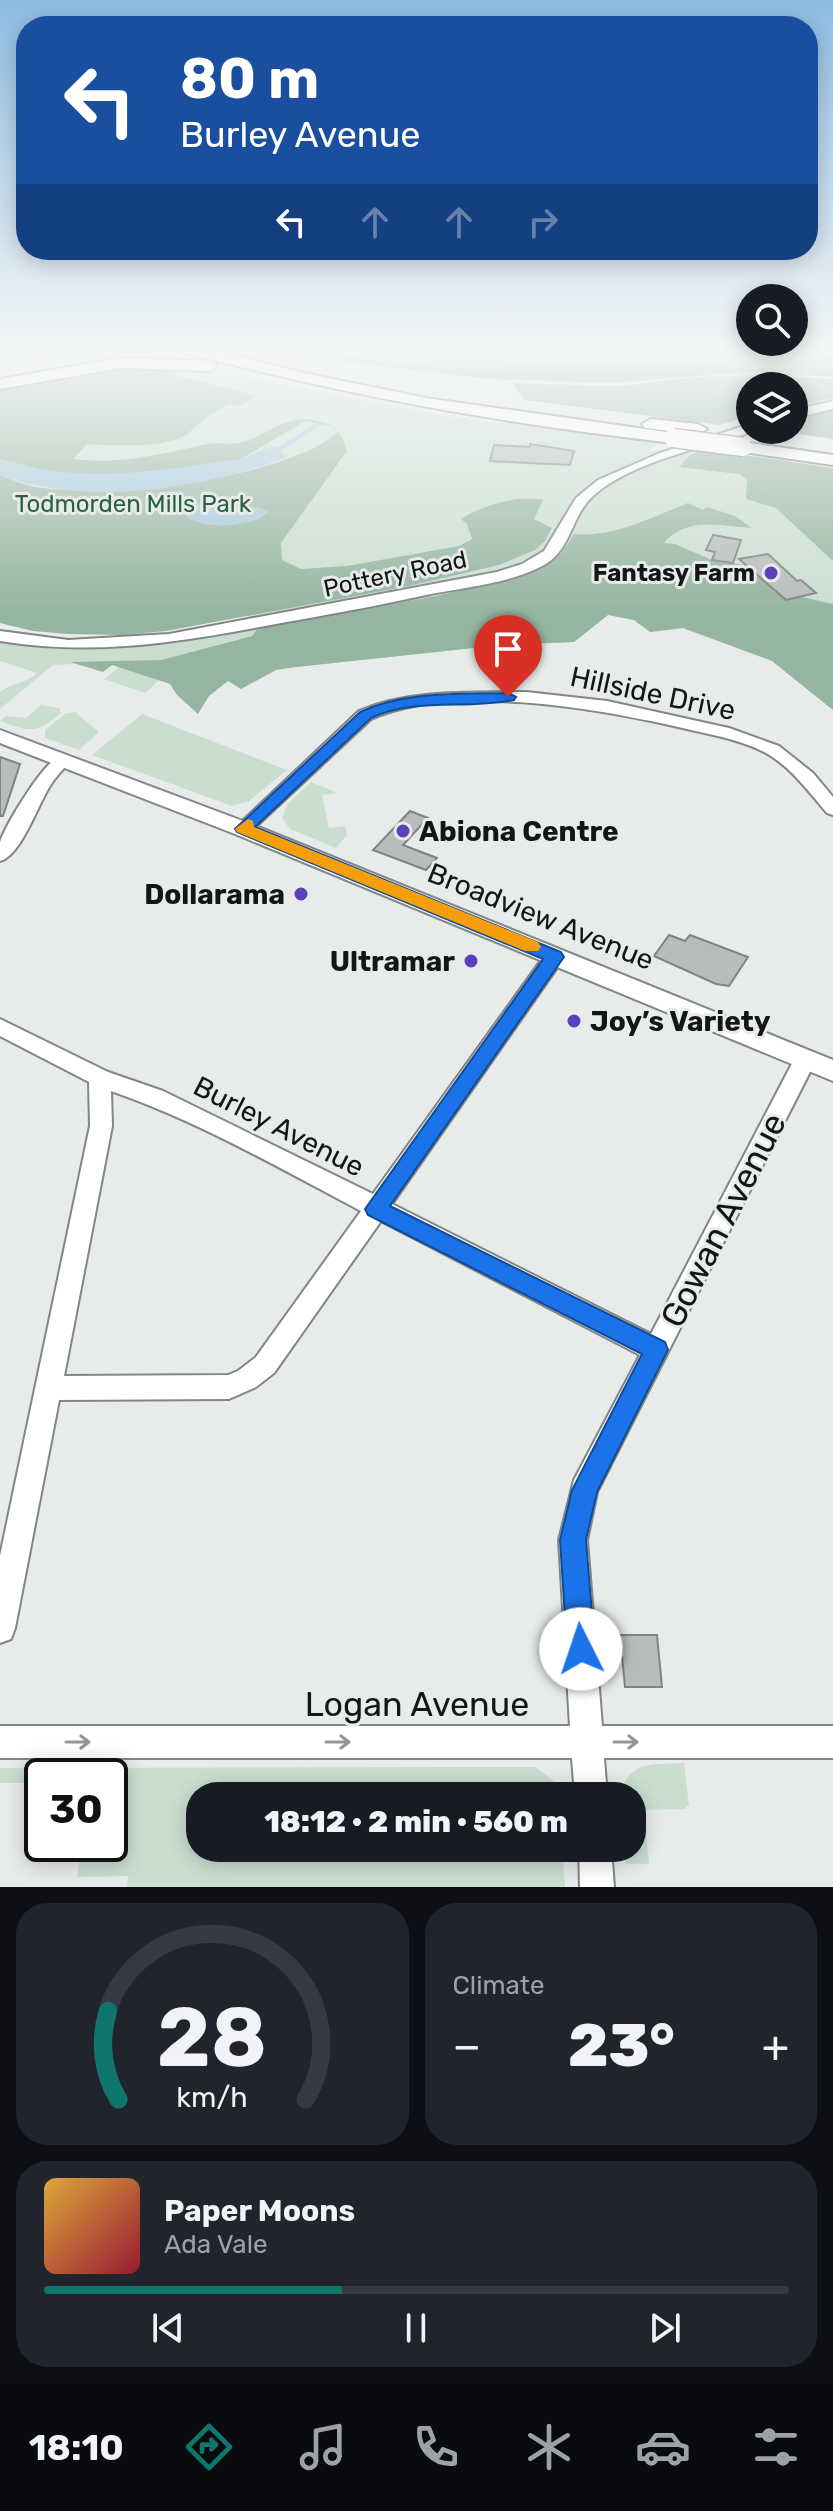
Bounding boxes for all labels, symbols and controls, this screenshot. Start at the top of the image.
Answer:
text: 80 m [180,46,319,112]
icon: left [48,48,152,152]
text: Burley Avenue [180,113,420,156]
icon: left [269,200,313,244]
icon: ahead [353,200,397,244]
icon: ahead [437,200,481,244]
icon: right [521,200,565,244]
map controls [736,284,808,444]
button: search [736,284,808,356]
button: layers [736,372,808,444]
park label: Todmorden Mills Park [15,490,252,518]
street label: Pottery Road [321,545,469,603]
place label: Fantasy Farm [593,559,755,587]
marker: Fantasy Farm [762,564,780,582]
pin [474,615,542,697]
icon: arrive [486,627,530,671]
street label: Hillside Drive [567,660,738,727]
place label: Abiona Centre [419,815,619,848]
marker: Abiona Centre [394,822,412,840]
street label: Broadview Avenue [423,856,659,977]
place label: Dollarama [144,878,285,911]
marker: Dollarama [292,885,310,903]
place label: Ultramar [330,945,455,978]
marker: Ultramar [462,952,480,970]
place label: Joy’s Variety [590,1005,771,1038]
marker: Joy’s Variety [565,1012,583,1030]
street label: Burley Avenue [188,1069,370,1184]
street label: Gowan Avenue [652,1106,795,1334]
position arrow [539,1607,623,1691]
street label: Logan Avenue [305,1684,529,1725]
one-way arrow [64,1734,91,1750]
one-way arrow [324,1734,351,1750]
one-way arrow [612,1734,639,1750]
speed limit sign: 30 [24,1758,128,1862]
text: 18:12 · 2 min · 560 m [264,1804,568,1840]
text: Climate [453,1970,545,2001]
text: 28 [157,1988,267,2087]
text: 23° [568,2010,675,2081]
text: − [453,2020,481,2072]
text: + [762,2020,789,2072]
text: km/h [177,2080,248,2114]
text: Paper Moons [164,2193,355,2229]
text: Ada Vale [164,2229,268,2260]
icon: previous [146,2306,190,2350]
icon: pause [394,2306,438,2350]
icon: next [643,2306,687,2350]
icon: directions [181,2419,237,2475]
icon: music [295,2419,351,2475]
icon: phone [408,2419,464,2475]
icon: climate [521,2419,577,2475]
icon: car [635,2419,691,2475]
icon: filters [748,2419,804,2475]
text: 18:10 [29,2426,124,2469]

